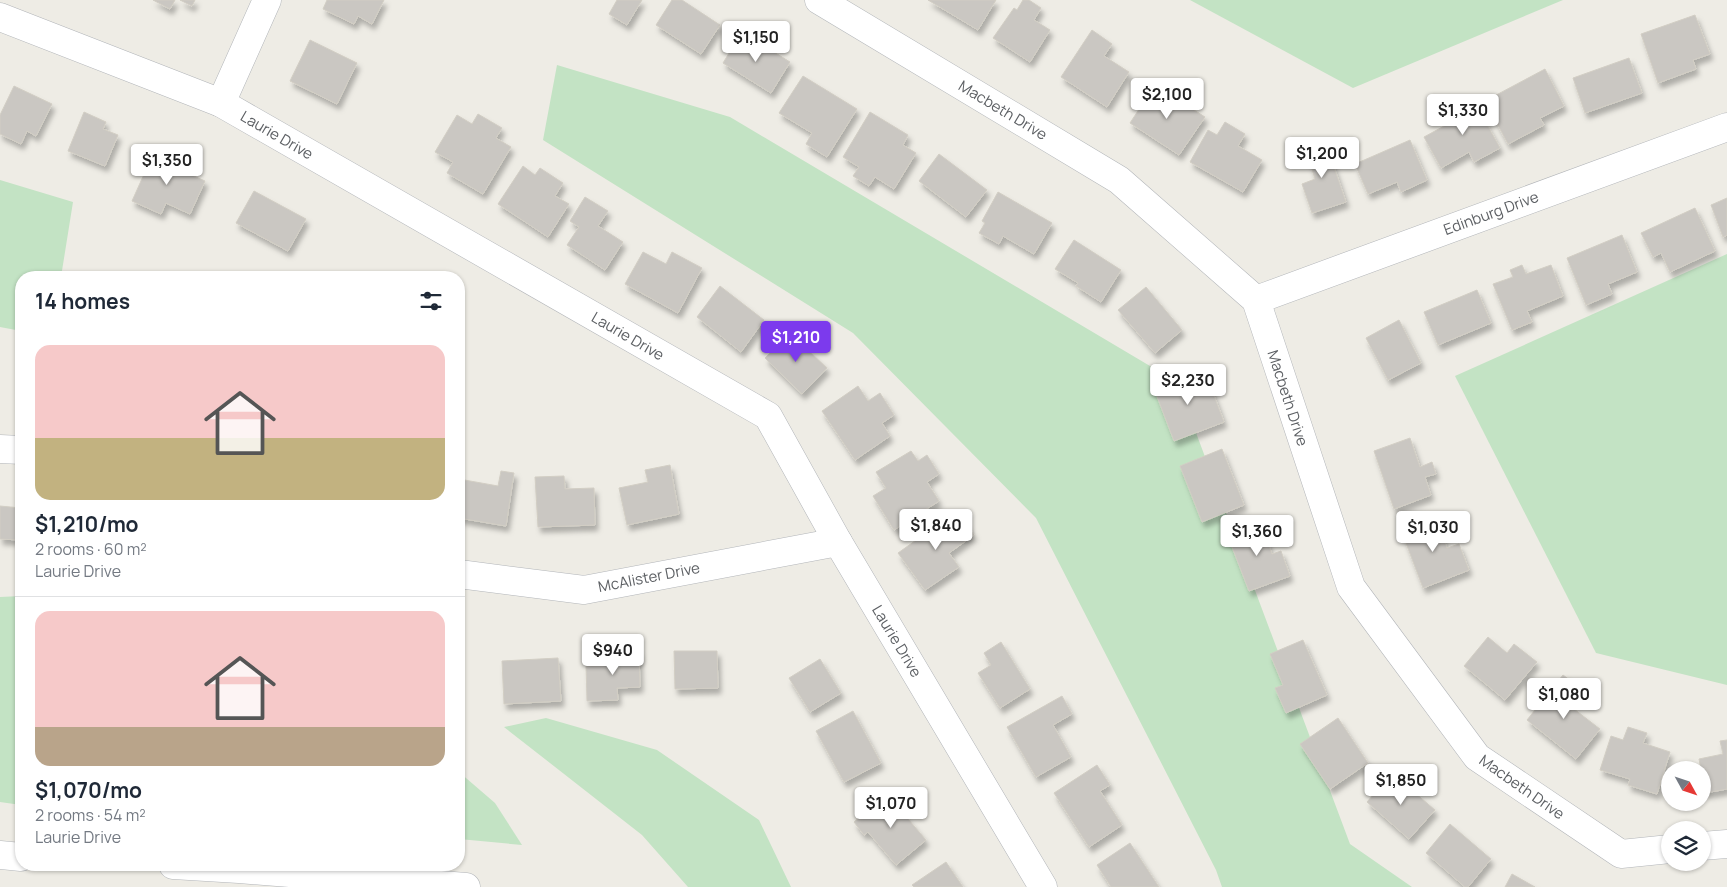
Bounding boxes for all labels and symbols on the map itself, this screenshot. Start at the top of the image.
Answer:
pin: $1,150 [715,20,797,63]
street label: Macbeth Drive [955,75,1051,145]
pin: $2,100 [1126,78,1208,120]
pin: $1,330 [1422,94,1504,136]
street label: Laurie Drive [237,106,317,164]
pin: $1,200 [1281,136,1363,179]
pin: $1,350 [126,144,208,186]
street label: Edinburg Drive [1441,186,1542,240]
street label: Laurie Drive [588,307,668,365]
pin: $1,210 [755,320,837,363]
street label: Macbeth Drive [1263,347,1313,449]
pin: $2,230 [1147,364,1229,406]
pin: $1,840 [895,508,977,551]
pin: $1,030 [1392,510,1474,553]
pin: $1,360 [1216,514,1298,557]
street label: McAlister Drive [596,557,702,597]
street label: Laurie Drive [867,601,927,681]
pin: $940 [583,634,643,676]
pin: $1,080 [1523,678,1605,720]
street label: Macbeth Drive [1475,750,1569,824]
north arrow [1661,761,1711,811]
pin: $1,850 [1360,764,1442,806]
pin: $1,070 [850,786,932,829]

